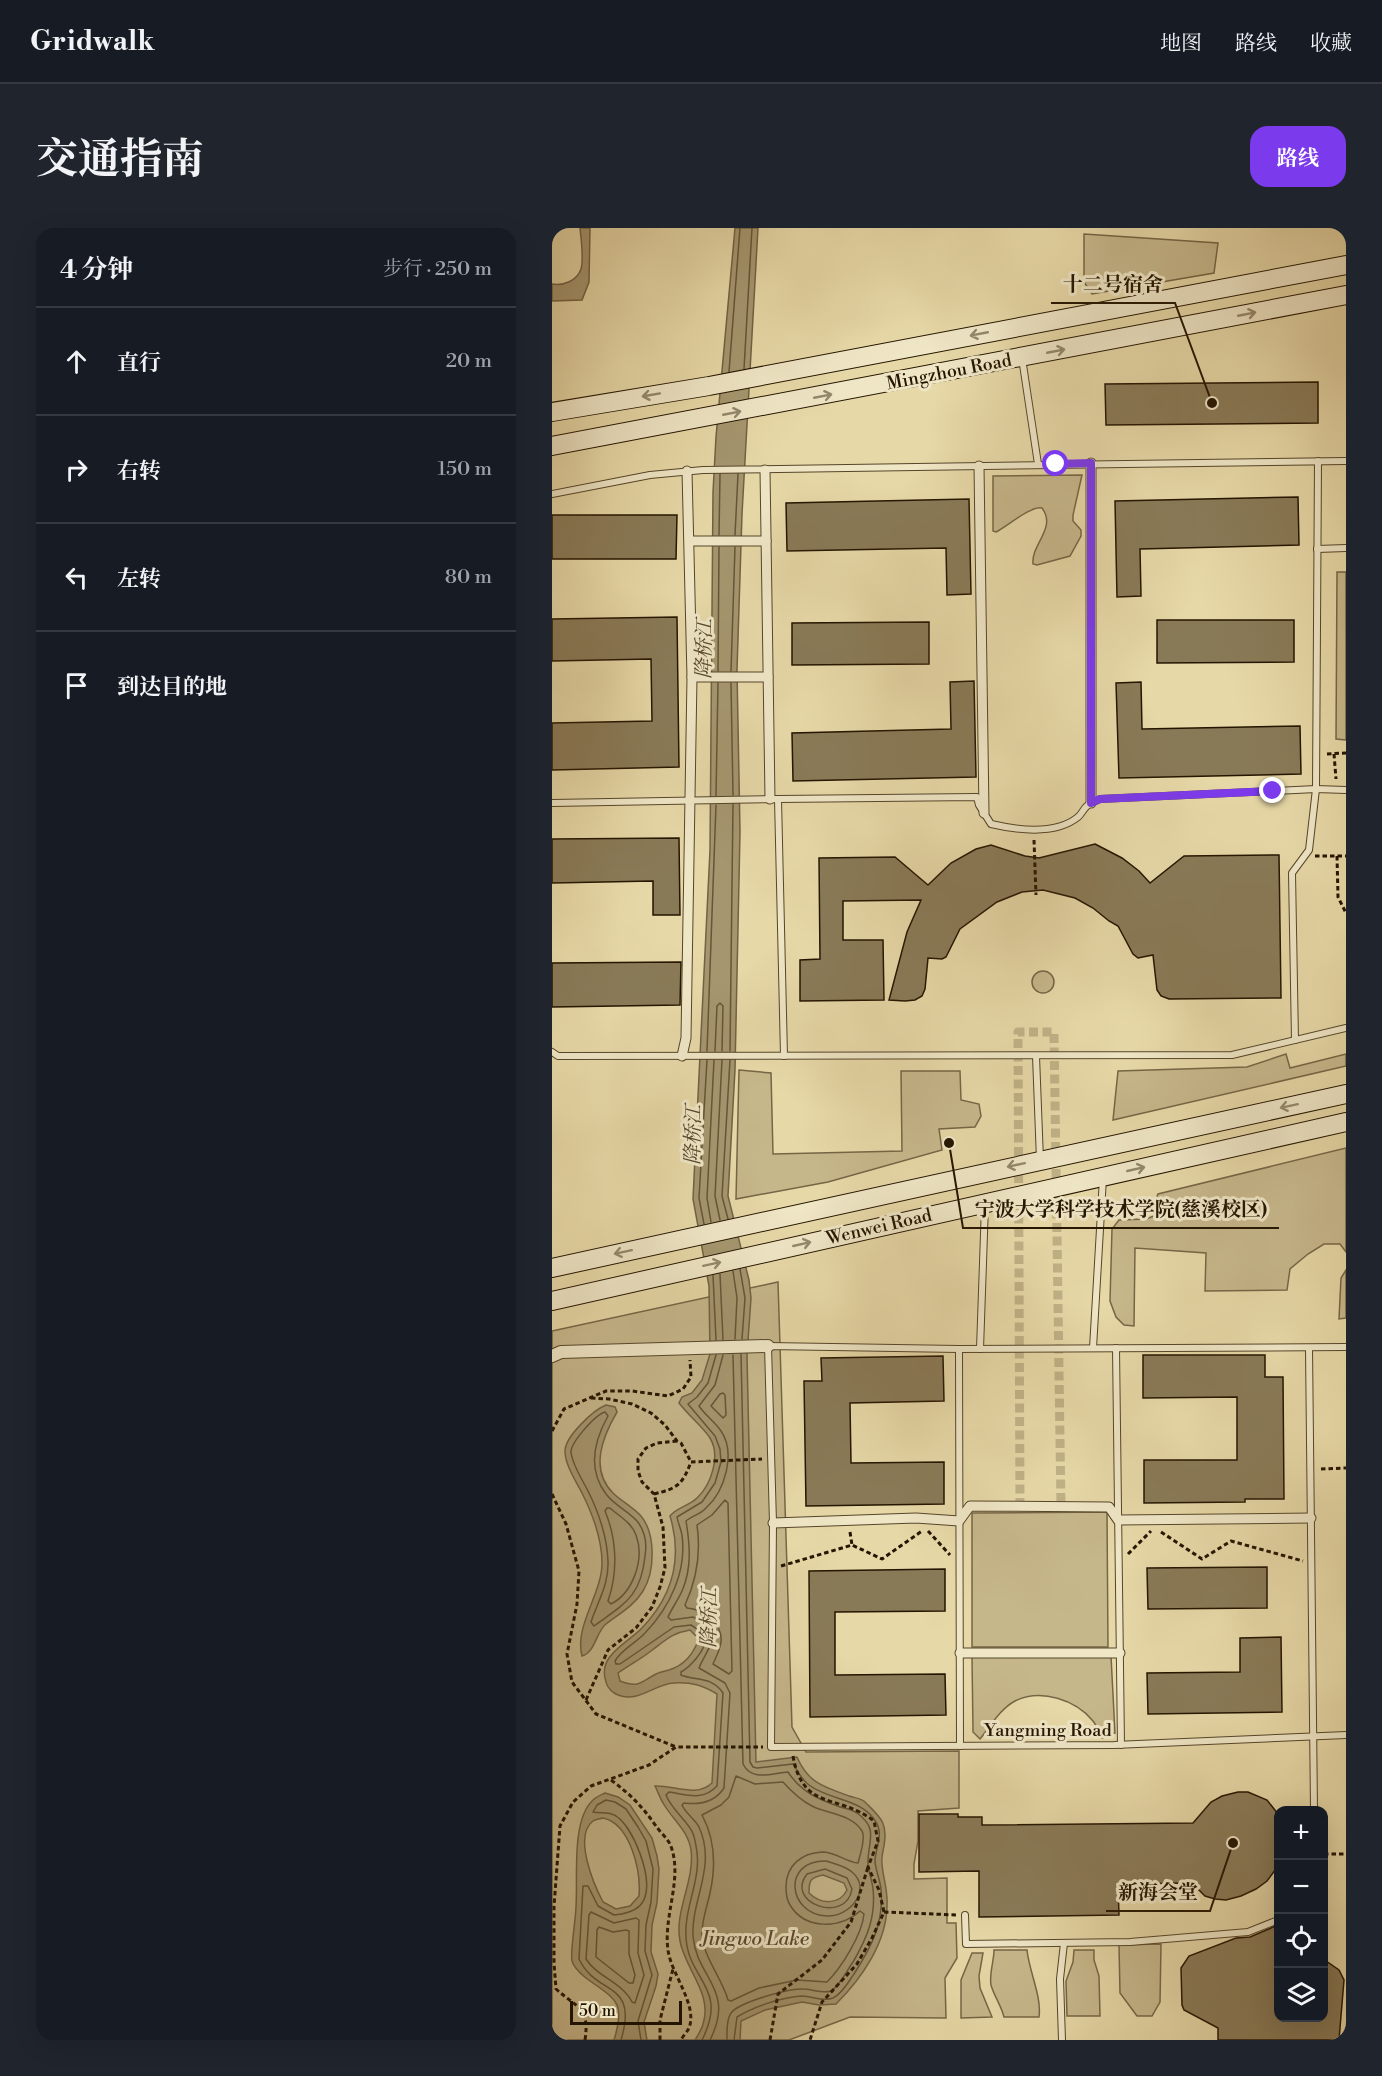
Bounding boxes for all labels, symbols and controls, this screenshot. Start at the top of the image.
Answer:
text: Gridwalk [30,24,154,59]
text: 地图 [1160,31,1202,57]
text: 路线 [1235,31,1277,57]
text: 收藏 [1310,31,1352,57]
button: 路线 [1250,126,1346,187]
text: 交通指南 [36,134,204,187]
text: 4 分钟 [60,254,134,286]
text: 步行 · 250 m [383,257,492,282]
callout: 十二号宿舍 [1051,265,1175,303]
text: 十二号宿舍 [1063,273,1163,298]
one-way arrow [1237,308,1257,319]
one-way arrow [970,329,989,340]
icon: ahead [60,345,93,378]
one-way arrow [1045,345,1065,356]
street label: Mingzhou Road [884,348,1014,395]
text: 20 m [446,349,492,374]
text: 直行 [117,350,161,377]
one-way arrow [642,390,661,401]
one-way arrow [813,390,832,401]
one-way arrow [722,407,742,418]
route start [1042,450,1068,476]
icon: right [60,453,93,486]
text: 150 m [437,457,492,482]
text: 右转 [117,458,161,485]
icon: left [60,561,93,594]
text: 80 m [445,565,492,590]
text: 左转 [117,566,161,593]
water label: 降桥江 [692,616,718,679]
icon: arrive [60,669,93,702]
text: 到达目的地 [117,674,227,701]
route end [1259,777,1285,803]
one-way arrow [1280,1101,1299,1112]
water label: 降桥江 [681,1102,707,1165]
one-way arrow [1007,1160,1026,1172]
one-way arrow [1126,1163,1145,1175]
callout: 宁波大学科学技术学院(慈溪校区) [963,1190,1279,1228]
text: 宁波大学科学技术学院(慈溪校区) [975,1198,1267,1223]
street label: Wenwei Road [823,1204,935,1251]
one-way arrow [793,1238,812,1250]
one-way arrow [614,1247,634,1258]
one-way arrow [703,1258,722,1270]
water label: 降桥江 [697,1585,723,1648]
street label: Yangming Road [983,1719,1112,1742]
map controls [1274,1806,1328,2022]
button: + [1274,1806,1328,1860]
button: − [1274,1860,1328,1914]
callout: 新海会堂 [1106,1873,1210,1911]
text: 新海会堂 [1118,1881,1198,1906]
button: locate [1274,1914,1328,1968]
water label: Jingwo Lake [699,1927,810,1952]
button: layers [1274,1968,1328,2022]
scale bar [570,1998,682,2026]
text: 50 m [579,2001,616,2021]

